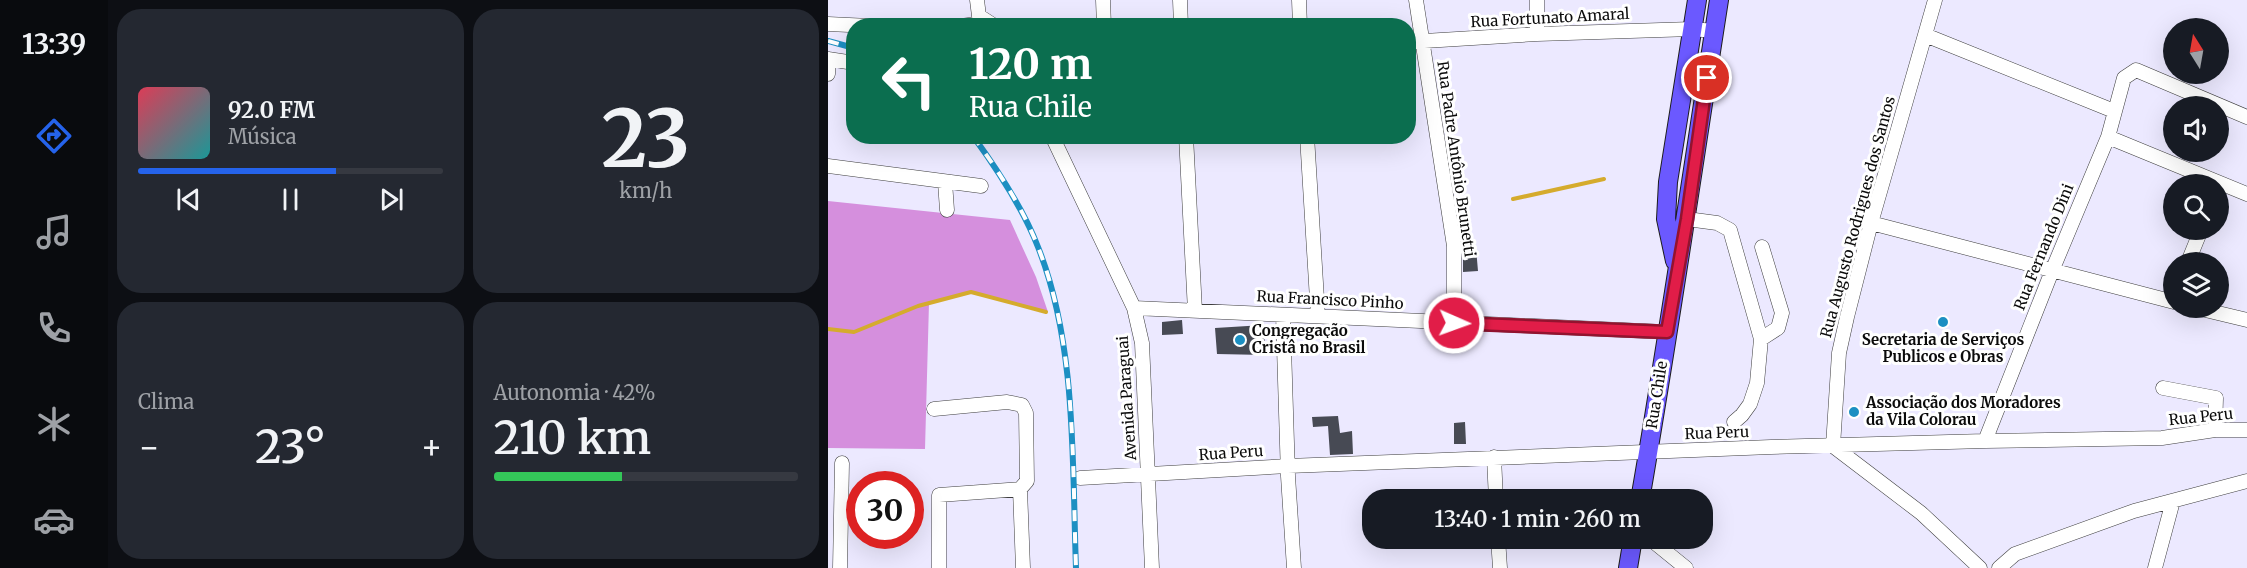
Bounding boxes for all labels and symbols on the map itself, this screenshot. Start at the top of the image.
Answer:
street label: Rua Fortunato Amaral [1470,4,1630,31]
north arrow [2163,18,2229,84]
pin [1681,52,1732,103]
street label: Rua Padre Antônio Brunetti [1433,60,1480,258]
street label: Rua Augusto Rodrigues dos Santos [1816,94,1899,340]
street label: Rua Fernando Dini [2009,181,2078,313]
street label: Rua Francisco Pinho [1256,286,1404,313]
position arrow [1422,291,1486,355]
marker: Secretaria de Serviços Publicos e Obras [1936,315,1950,329]
place label: Congregação Cristâ no Brasil [1252,321,1366,357]
place label: Secretaria de Serviços Publicos e Obras [1862,330,2024,366]
marker: Congregação Cristâ no Brasil [1233,333,1247,347]
street label: Avenida Paraguai [1113,335,1140,462]
street label: Rua Chile [1642,360,1671,430]
place label: Associação dos Moradores da Vila Colorau [1865,393,2061,429]
street label: Rua Peru [2168,404,2234,429]
marker: Associação dos Moradores da Vila Colorau [1847,405,1861,419]
street label: Rua Peru [1684,422,1750,443]
street label: Rua Peru [1198,441,1264,464]
speed limit sign: 30 [846,471,924,549]

